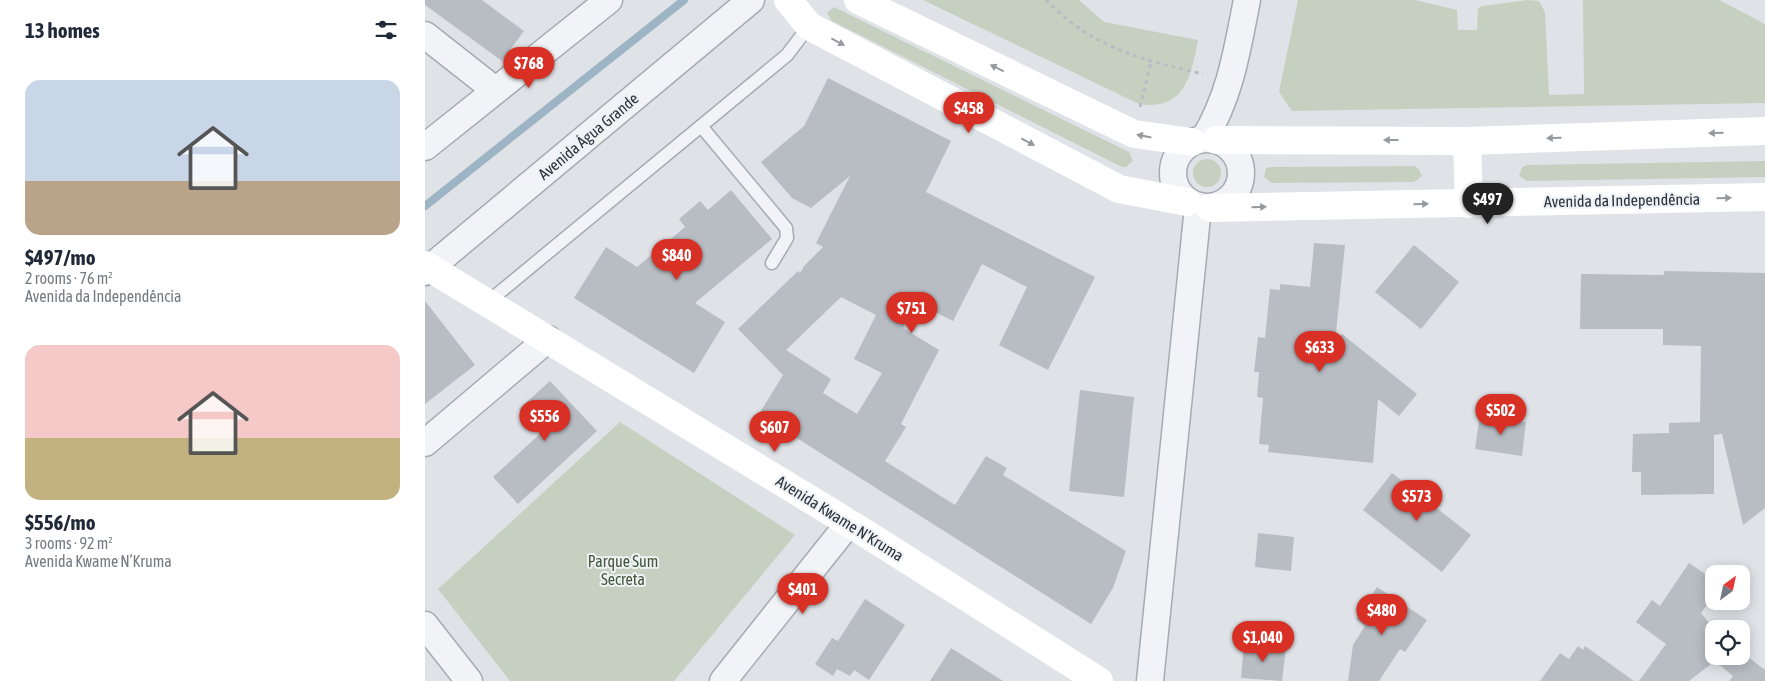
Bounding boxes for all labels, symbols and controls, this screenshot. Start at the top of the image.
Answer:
icon: filters [372,16,400,44]
text: 13 homes [25,18,100,42]
one-way arrow [831,37,845,46]
pin: $768 [499,46,559,89]
text: $768 [514,54,544,72]
one-way arrow [990,63,1004,71]
street label: Avenida Água Grande [534,89,642,184]
pin: $458 [939,92,999,134]
text: $458 [954,99,984,117]
icon: home [168,113,258,203]
one-way arrow [1708,129,1724,137]
one-way arrow [1135,132,1151,140]
one-way arrow [1546,134,1562,142]
one-way arrow [1383,136,1399,144]
one-way arrow [1021,138,1036,146]
pin: $497 [1458,182,1518,225]
text: $497 [1473,190,1503,208]
street label: Avenida da Independência [1544,190,1700,211]
one-way arrow [1716,193,1732,201]
one-way arrow [1413,200,1429,208]
one-way arrow [1251,203,1267,211]
pin: $840 [647,238,707,281]
text: $497/mo [25,245,96,269]
text: $840 [662,246,692,264]
text: 2 rooms · 76 m² [25,269,113,287]
text: Avenida da Independência [25,287,181,305]
pin: $751 [882,292,942,334]
text: $751 [897,299,927,317]
pin: $633 [1290,330,1350,373]
text: $633 [1305,338,1335,356]
icon: home [168,378,258,468]
pin: $502 [1471,394,1531,436]
pin: $556 [515,400,575,442]
text: $502 [1486,401,1516,419]
text: $556 [530,407,560,425]
pin: $607 [745,410,805,453]
text: $607 [760,418,790,436]
street label: Avenida Kwame N’Kruma [773,471,907,565]
pin: $573 [1387,480,1447,522]
text: $573 [1402,487,1432,505]
text: $556/mo [25,510,96,534]
text: 3 rooms · 92 m² [25,534,113,552]
text: Avenida Kwame N’Kruma [25,552,172,570]
park label: Parque Sum Secreta [588,552,658,588]
north arrow [1705,565,1750,610]
map controls [1705,565,1750,665]
pin: $401 [773,572,833,615]
text: $401 [788,580,818,598]
pin: $480 [1352,594,1412,636]
text: $480 [1367,601,1397,619]
pin: $1,040 [1222,620,1304,663]
button: locate [1705,620,1750,665]
text: $1,040 [1243,628,1283,646]

